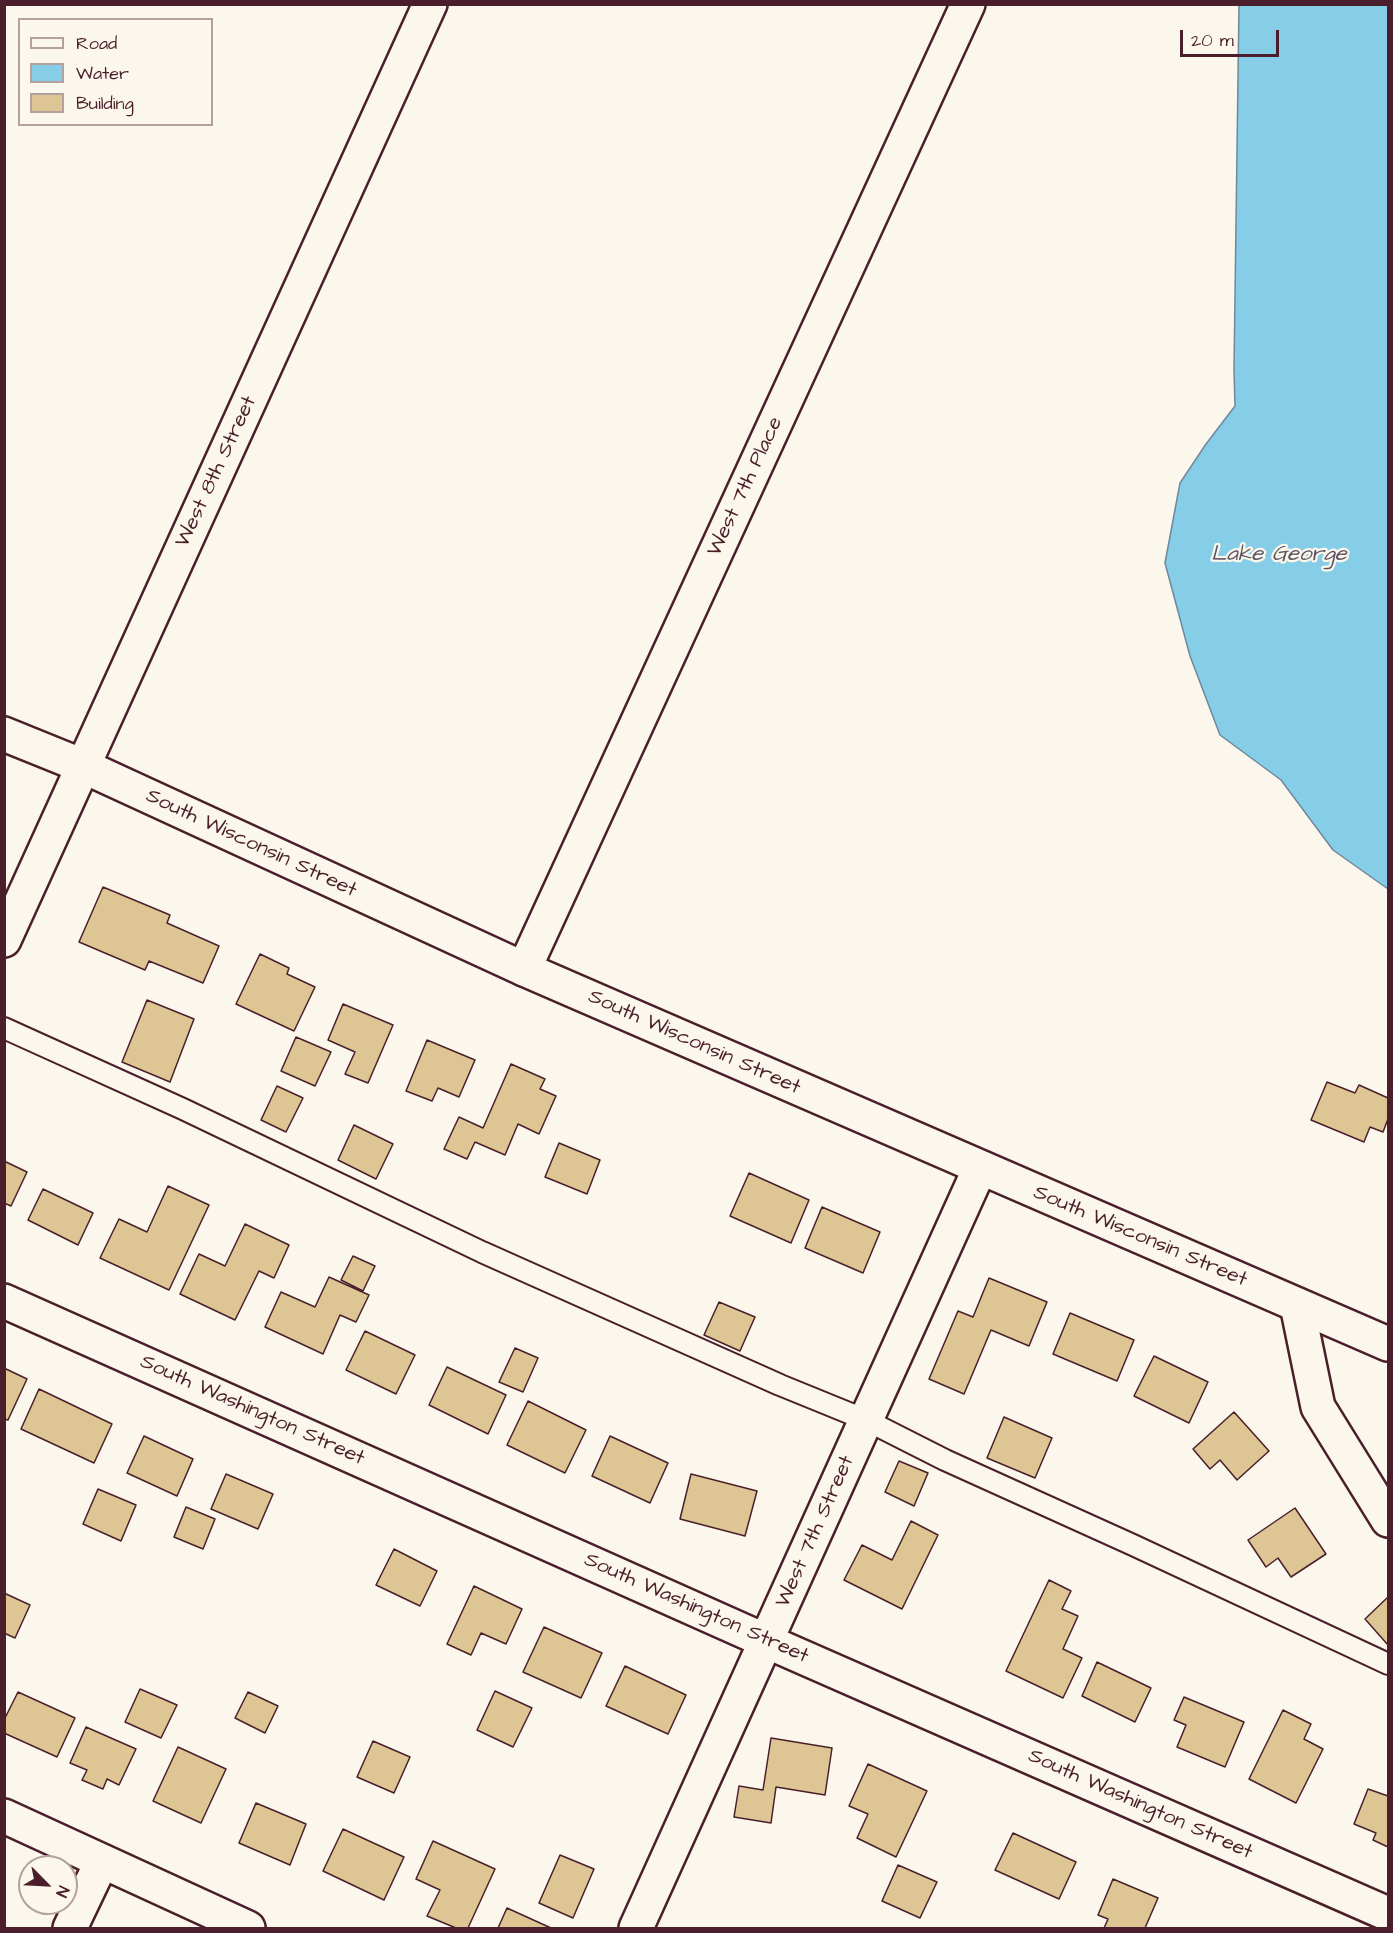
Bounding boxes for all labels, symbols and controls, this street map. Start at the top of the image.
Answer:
legend [18,18,213,126]
scale bar [1183,18,1282,56]
text: 20 m [1191,28,1234,53]
text: Road [76,31,117,56]
text: Water [76,61,129,86]
text: Building [76,91,134,116]
street label: West 8th Street [171,392,263,552]
street label: West 7th Place [703,413,789,561]
water label: Lake George [1211,542,1347,568]
street label: South Wisconsin Street [142,784,360,904]
street label: South Wisconsin Street [584,985,804,1101]
street label: South Wisconsin Street [1029,1181,1251,1293]
street label: South Washington Street [136,1350,368,1472]
street label: West 7th Street [771,1452,861,1612]
street label: South Washington Street [580,1548,812,1670]
street label: South Washington Street [1024,1744,1256,1866]
north arrow [18,1855,78,1915]
text: N [51,1882,75,1901]

